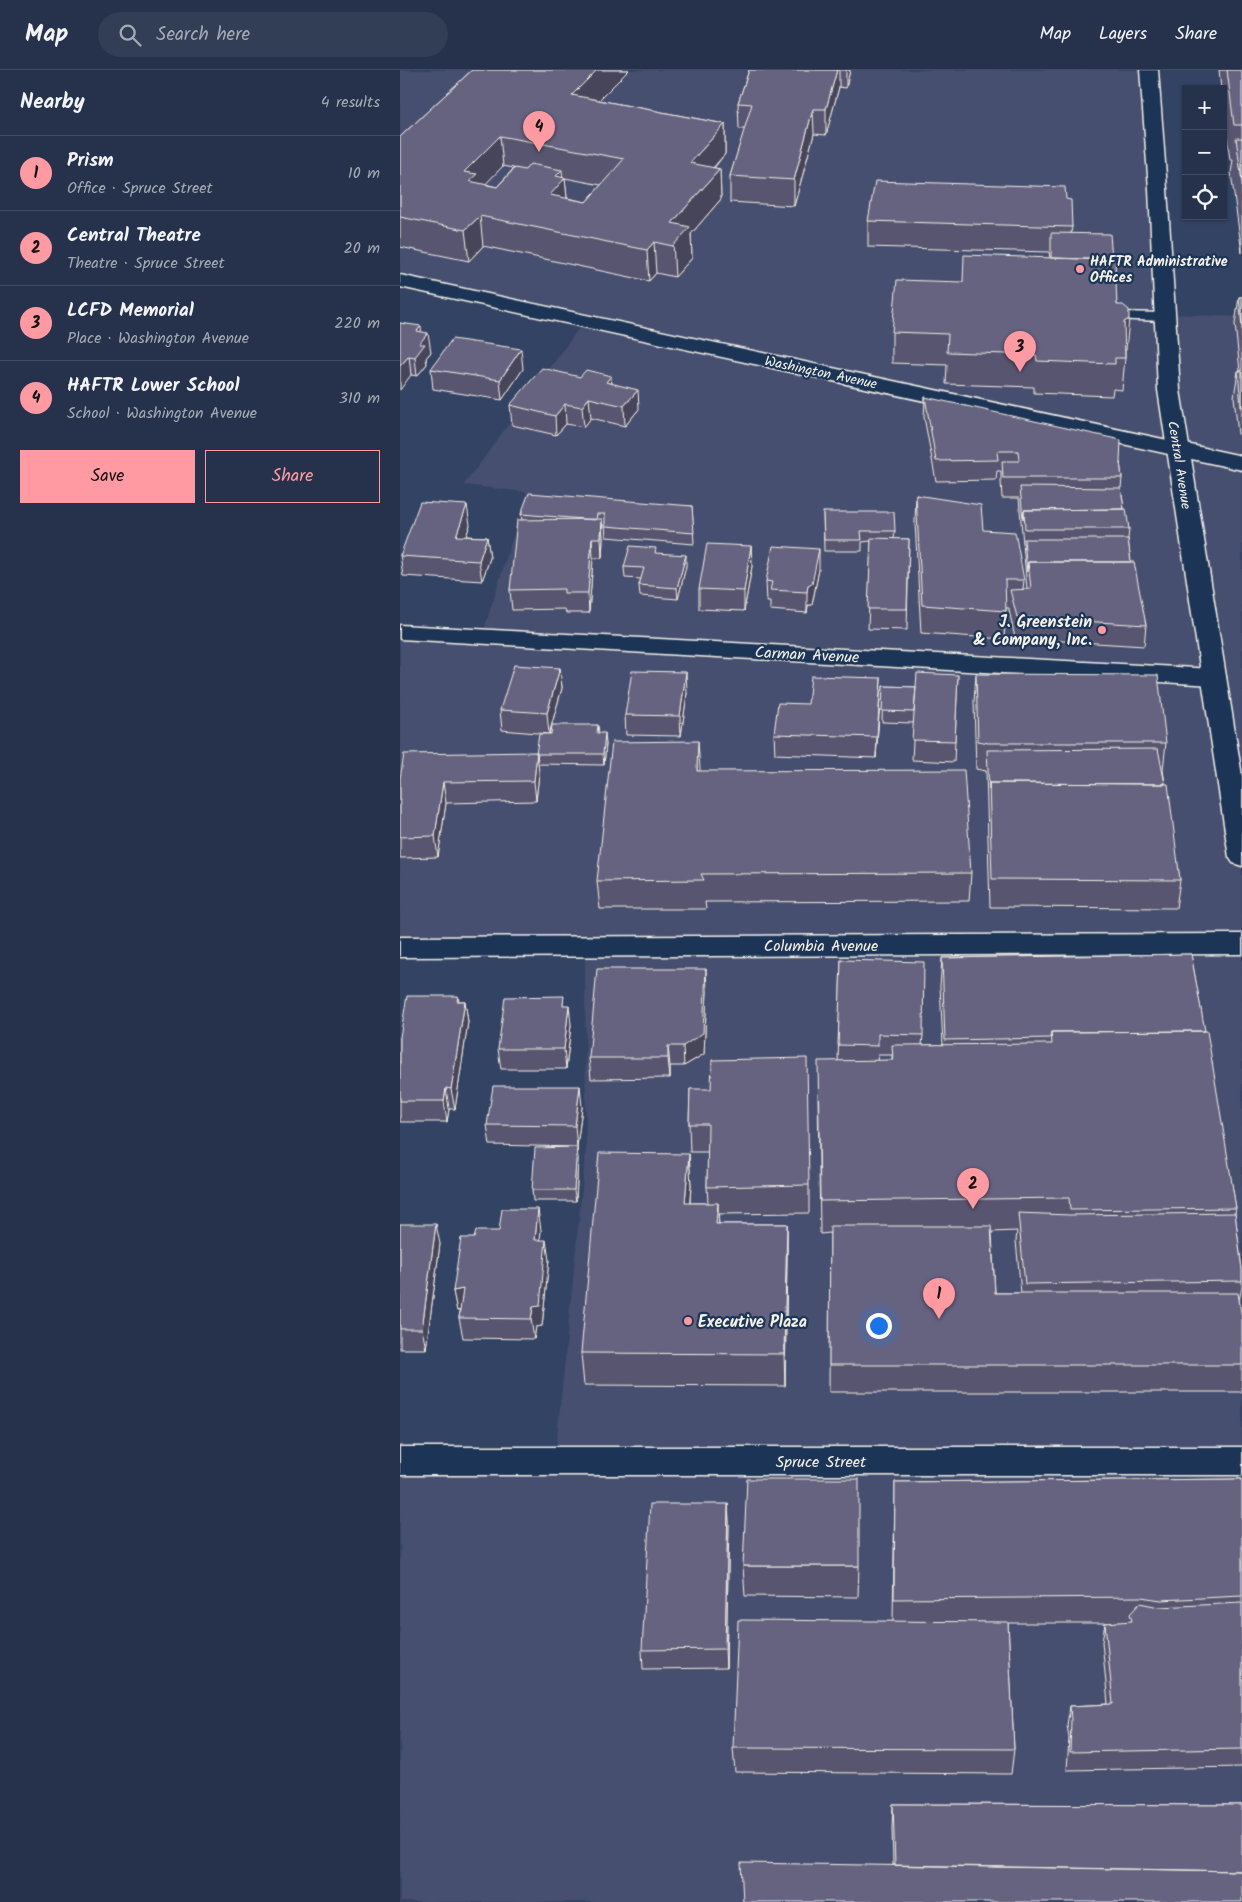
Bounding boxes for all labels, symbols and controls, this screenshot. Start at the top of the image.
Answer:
search box [98,12,448,57]
text: Map [25,15,68,54]
text: Search here [156,20,250,50]
text: Map [1040,20,1071,49]
text: Layers [1099,20,1147,49]
text: Share [1175,20,1217,49]
icon: search [116,21,144,49]
map controls [1182,85,1227,220]
button: + [1182,85,1227,130]
text: Nearby [20,86,85,119]
text: 4 results [321,90,380,115]
pin: 4 [523,111,555,152]
button: − [1182,130,1227,175]
text: Prism [67,146,114,176]
text: 1 [34,161,38,186]
text: 10 m [348,161,380,186]
button: locate [1182,175,1227,220]
text: Office · Spruce Street [67,176,213,201]
text: Central Theatre [67,221,201,251]
text: 2 [31,236,41,261]
text: 20 m [344,236,380,261]
text: Theatre · Spruce Street [67,251,225,276]
place label: HAFTR Administrative Offices [1090,251,1228,289]
marker: HAFTR Administrative Offices [1074,263,1086,275]
text: LCFD Memorial [67,296,194,326]
text: 3 [32,311,40,336]
text: 220 m [334,311,380,336]
text: Place · Washington Avenue [67,326,249,351]
pin: 3 [1004,331,1036,372]
street label: Washington Avenue [763,350,880,396]
text: HAFTR Lower School [67,371,240,401]
text: 4 [32,386,40,411]
text: 310 m [339,386,380,411]
text: School · Washington Avenue [67,401,257,426]
street label: Central Avenue [1161,419,1197,512]
button: Save [20,450,195,503]
button: Share [205,450,380,503]
place label: J. Greenstein & Company, Inc. [973,610,1092,653]
marker: J. Greenstein & Company, Inc. [1096,624,1108,636]
street label: Carman Avenue [754,640,860,671]
street label: Columbia Avenue [764,934,878,959]
pin: 2 [957,1168,989,1209]
pin: 1 [923,1278,955,1319]
place label: Executive Plaza [698,1310,807,1335]
your location [866,1313,892,1339]
marker: Executive Plaza [682,1315,694,1327]
street label: Spruce Street [776,1450,867,1475]

